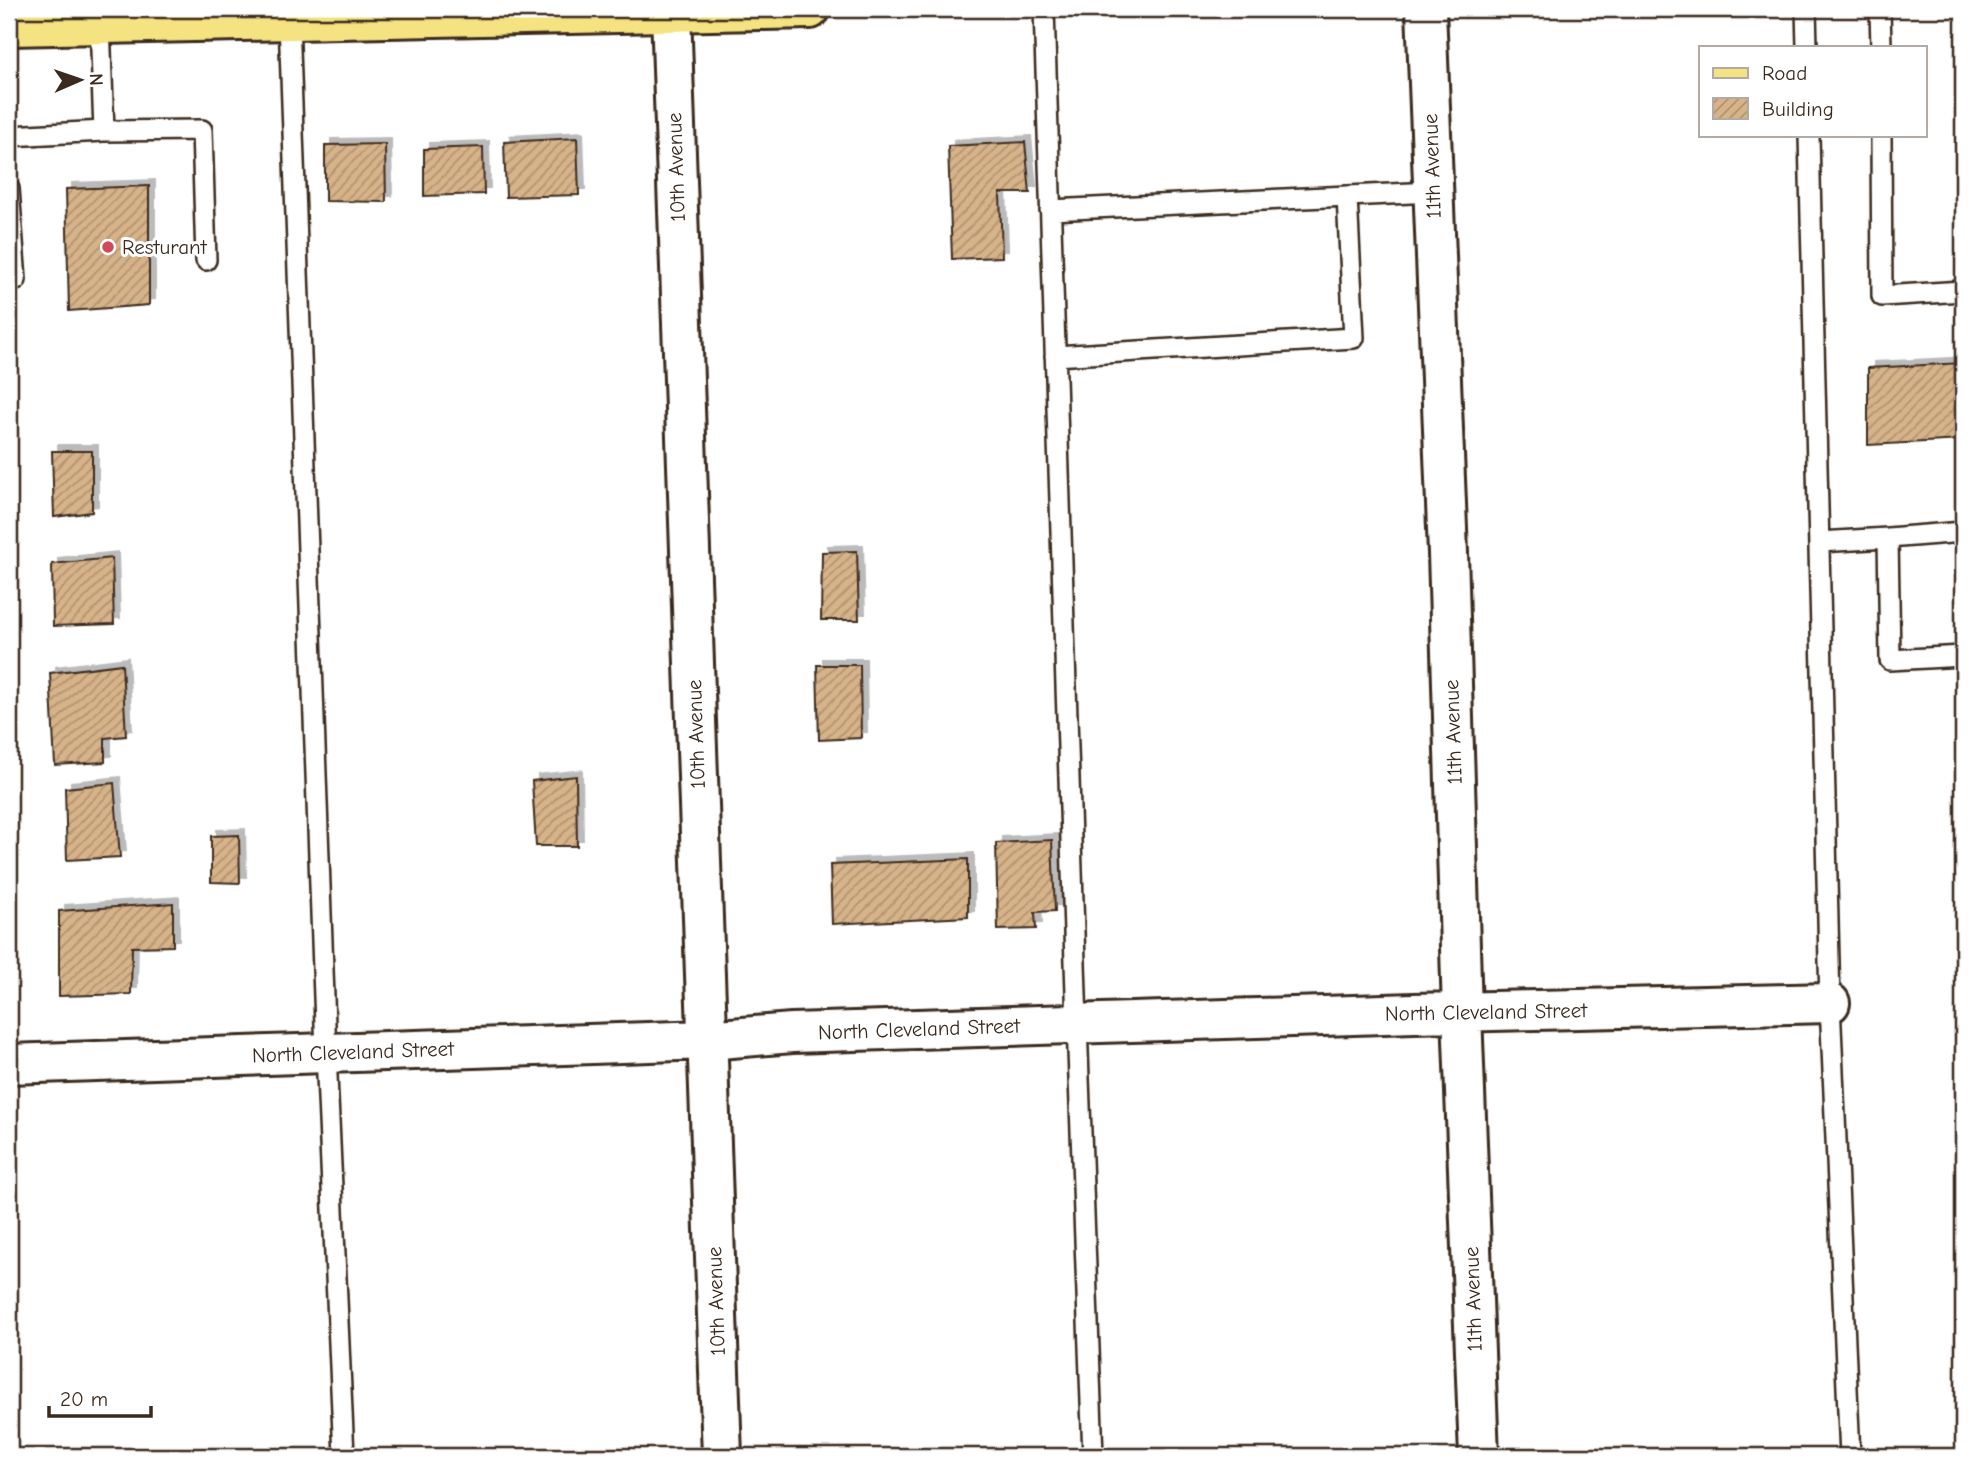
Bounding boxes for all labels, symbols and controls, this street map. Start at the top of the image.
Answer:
north arrow [46,46,116,116]
legend [1699,46,1926,136]
text: Road [1762,61,1807,85]
text: N [85,73,107,86]
text: Building [1762,97,1834,121]
street label: 10th Avenue [662,112,690,222]
street label: 11th Avenue [1418,113,1446,219]
place label: Resturant [122,235,208,259]
marker: Resturant [100,239,116,255]
street label: 10th Avenue [682,679,710,789]
street label: 11th Avenue [1439,679,1467,785]
street label: North Cleveland Street [1385,998,1588,1026]
street label: North Cleveland Street [818,1013,1021,1045]
street label: North Cleveland Street [252,1036,455,1068]
street label: 10th Avenue [702,1246,730,1356]
street label: 11th Avenue [1459,1246,1487,1352]
scale bar [49,1374,150,1418]
text: 20 m [60,1387,108,1411]

